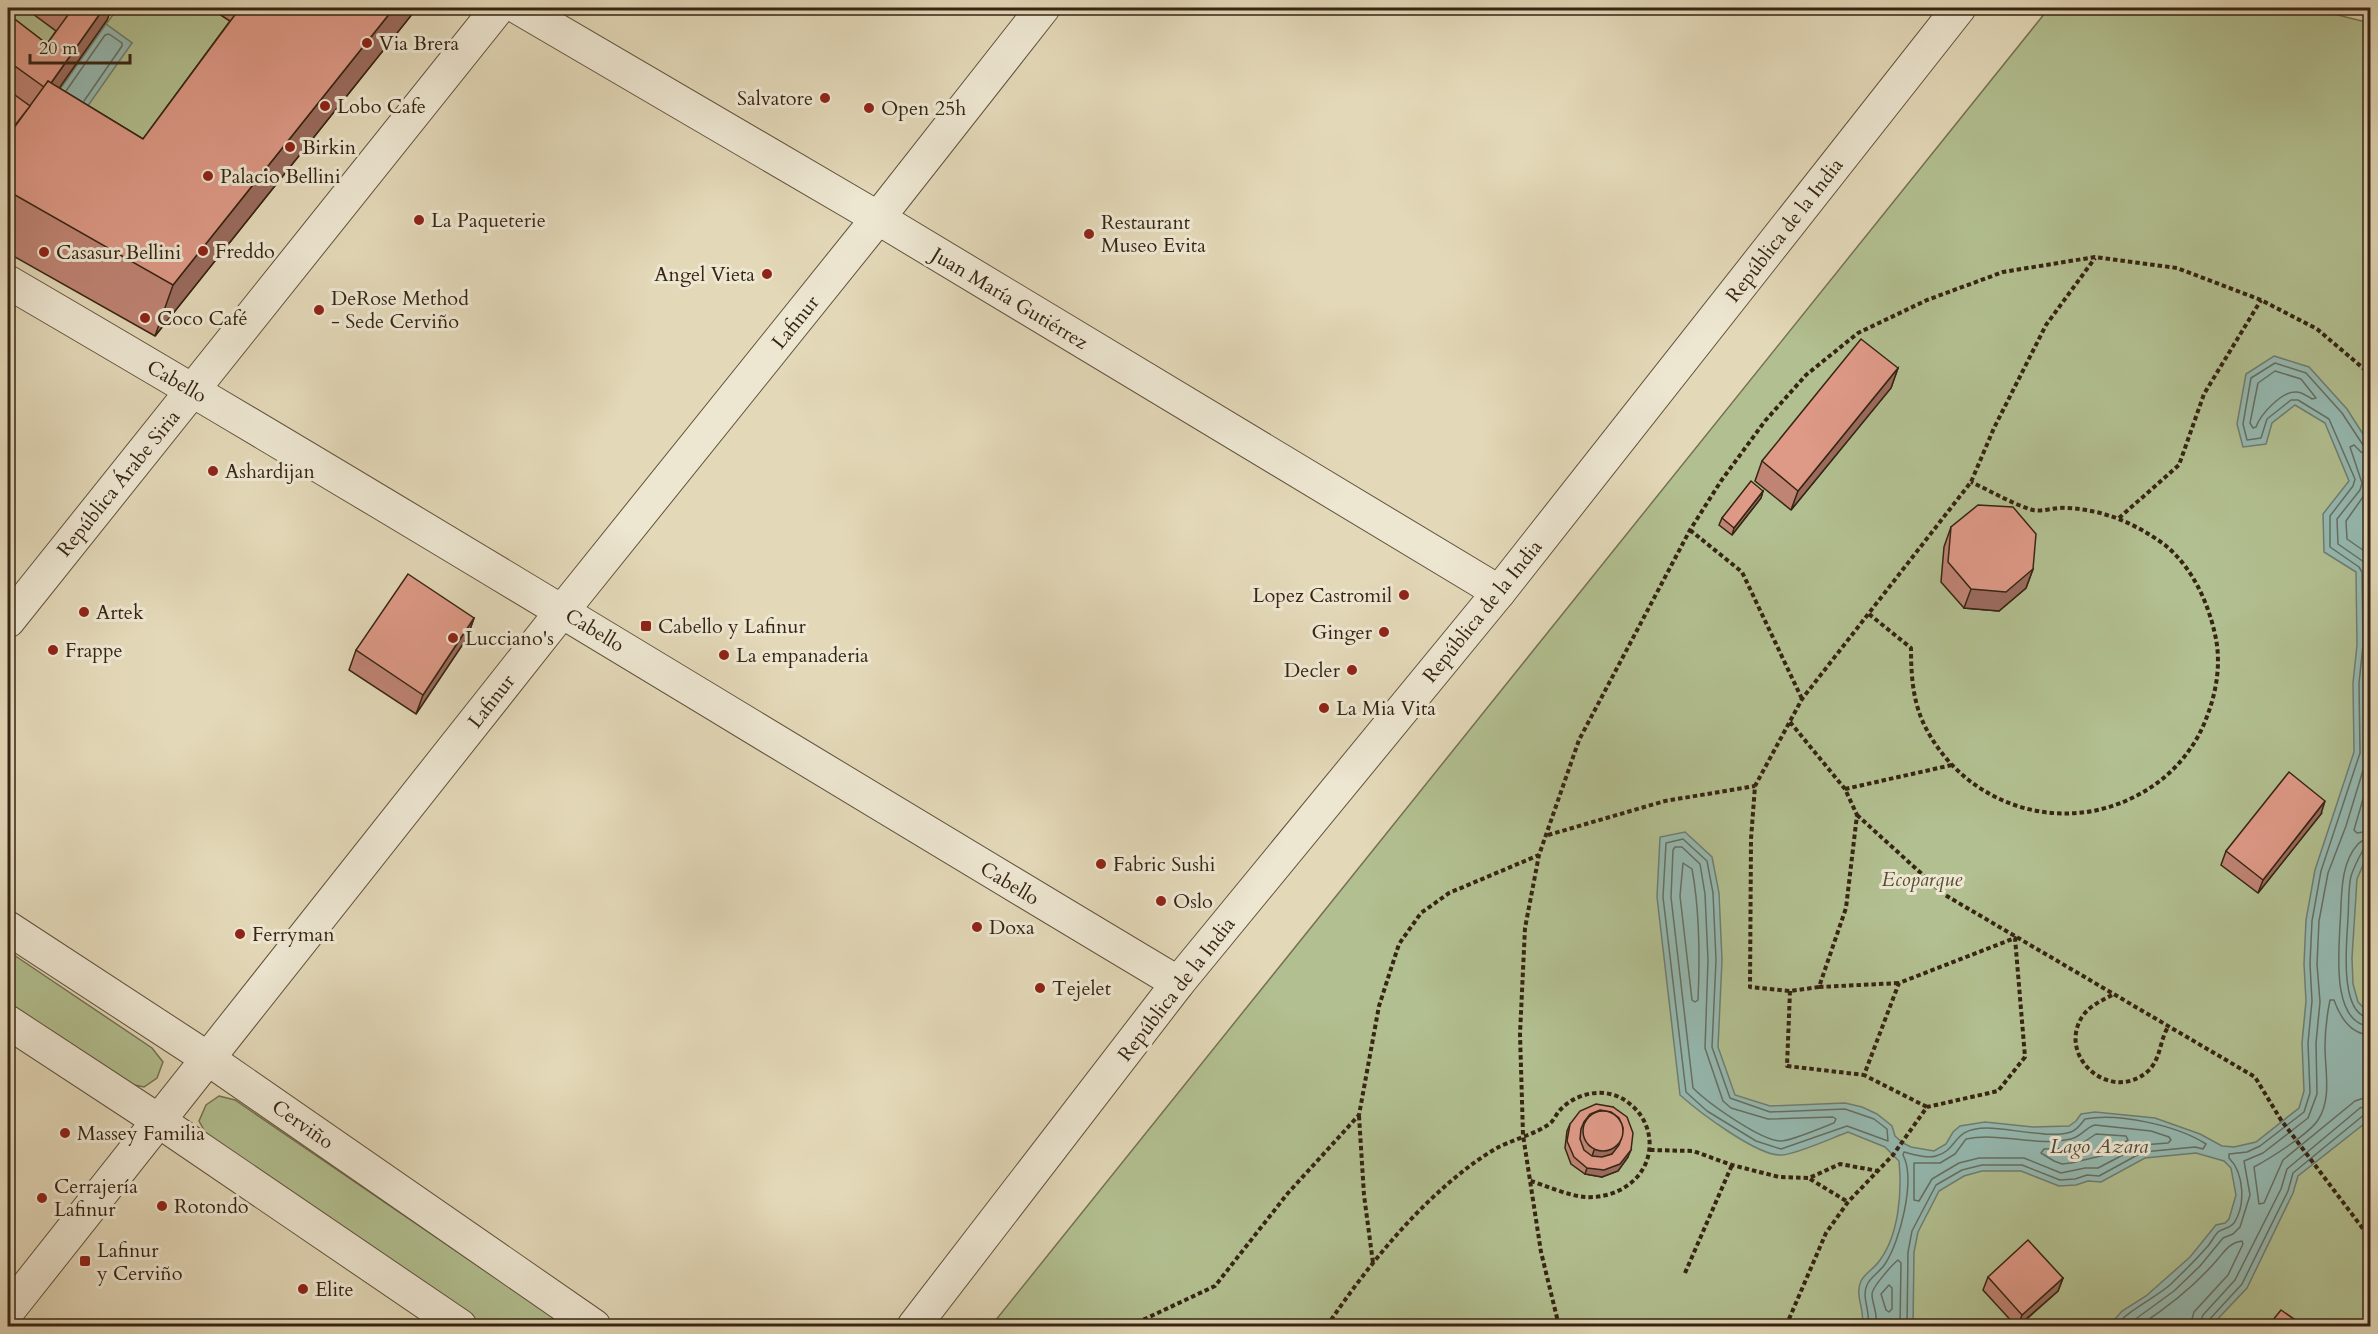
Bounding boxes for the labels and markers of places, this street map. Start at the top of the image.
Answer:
place label: Via Brera [379,30,460,57]
marker: Via Brera [360,36,374,50]
place label: Salvatore [737,85,813,112]
marker: Salvatore [818,91,832,105]
place label: Lobo Cafe [337,93,426,120]
place label: Open 25h [881,95,966,122]
marker: Lobo Cafe [318,99,332,113]
marker: Open 25h [862,101,876,115]
place label: Birkin [302,134,357,161]
marker: Birkin [283,140,297,154]
place label: Palacio Bellini [220,163,341,190]
marker: Palacio Bellini [201,169,215,183]
place label: La Paqueterie [431,207,546,234]
place label: Restaurant Museo Evita [1101,209,1206,259]
marker: La Paqueterie [412,213,426,227]
marker: Restaurant Museo Evita [1082,227,1096,241]
place label: Freddo [215,238,275,265]
place label: Casasur Bellini [56,239,181,266]
marker: Freddo [196,244,210,258]
marker: Casasur Bellini [37,245,51,259]
place label: Angel Vieta [654,261,755,288]
marker: Angel Vieta [760,267,774,281]
place label: DeRose Method - Sede Cerviño [331,285,469,335]
marker: DeRose Method - Sede Cerviño [312,303,326,317]
place label: Coco Café [157,305,248,332]
marker: Coco Café [138,311,152,325]
place label: Ashardijan [225,458,315,485]
marker: Ashardijan [206,464,220,478]
place label: Lopez Castromil [1252,582,1392,609]
marker: Lopez Castromil [1397,588,1411,602]
place label: Artek [96,599,144,626]
marker: Artek [77,605,91,619]
place label: Cabello y Lafinur [658,613,806,640]
marker: Cabello y Lafinur [639,619,653,633]
place label: Ginger [1312,619,1373,646]
place label: Lucciano's [465,625,554,652]
marker: Ginger [1377,625,1391,639]
marker: Lucciano's [446,631,460,645]
place label: Frappe [65,637,123,664]
place label: La empanaderia [736,642,869,669]
marker: Frappe [46,643,60,657]
marker: La empanaderia [717,648,731,662]
place label: Decler [1284,657,1341,684]
marker: Decler [1345,663,1359,677]
place label: La Mia Vita [1336,695,1436,722]
marker: La Mia Vita [1317,701,1331,715]
place label: Fabric Sushi [1113,851,1216,878]
marker: Fabric Sushi [1094,857,1108,871]
place label: Oslo [1173,888,1213,915]
marker: Oslo [1154,894,1168,908]
place label: Doxa [989,914,1035,941]
marker: Doxa [970,920,984,934]
place label: Ferryman [252,921,335,948]
marker: Ferryman [233,927,247,941]
place label: Tejelet [1052,975,1112,1002]
marker: Tejelet [1033,981,1047,995]
place label: Massey Familia [77,1120,205,1147]
marker: Massey Familia [58,1126,72,1140]
place label: Cerrajería Lafinur [54,1173,138,1223]
marker: Cerrajería Lafinur [35,1191,49,1205]
place label: Rotondo [174,1193,249,1220]
marker: Rotondo [155,1199,169,1213]
place label: Lafinur y Cerviño [96,1237,183,1287]
marker: Lafinur y Cerviño [78,1254,92,1268]
place label: Elite [315,1276,353,1303]
marker: Elite [296,1282,310,1296]

